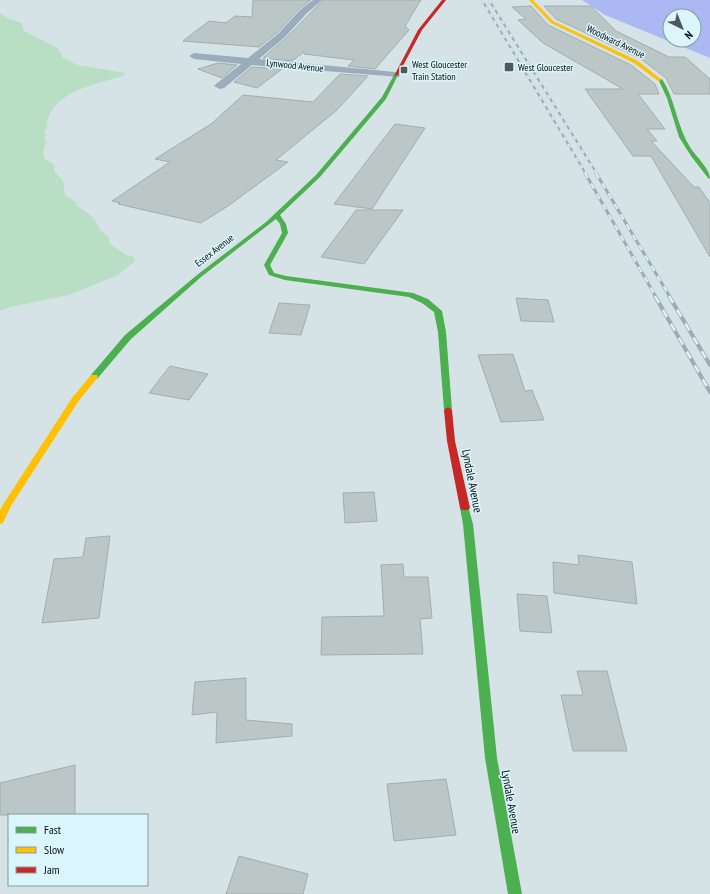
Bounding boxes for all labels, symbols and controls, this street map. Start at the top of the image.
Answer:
north arrow [662,8,702,48]
street label: Woodward Avenue [584,22,647,61]
text: N [682,28,696,42]
street label: Lynwood Avenue [266,56,324,75]
place label: West Gloucester Train Station [412,58,467,83]
marker: West Gloucester [503,61,515,73]
place label: West Gloucester [518,61,573,74]
marker: West Gloucester Train Station [399,65,409,75]
street label: Essex Avenue [192,231,236,270]
street label: Lyndale Avenue [459,448,486,514]
street label: Lyndale Avenue [499,769,524,835]
legend [8,814,148,886]
text: Fast [44,822,62,837]
text: Slow [44,842,65,857]
text: Jam [43,862,60,877]

